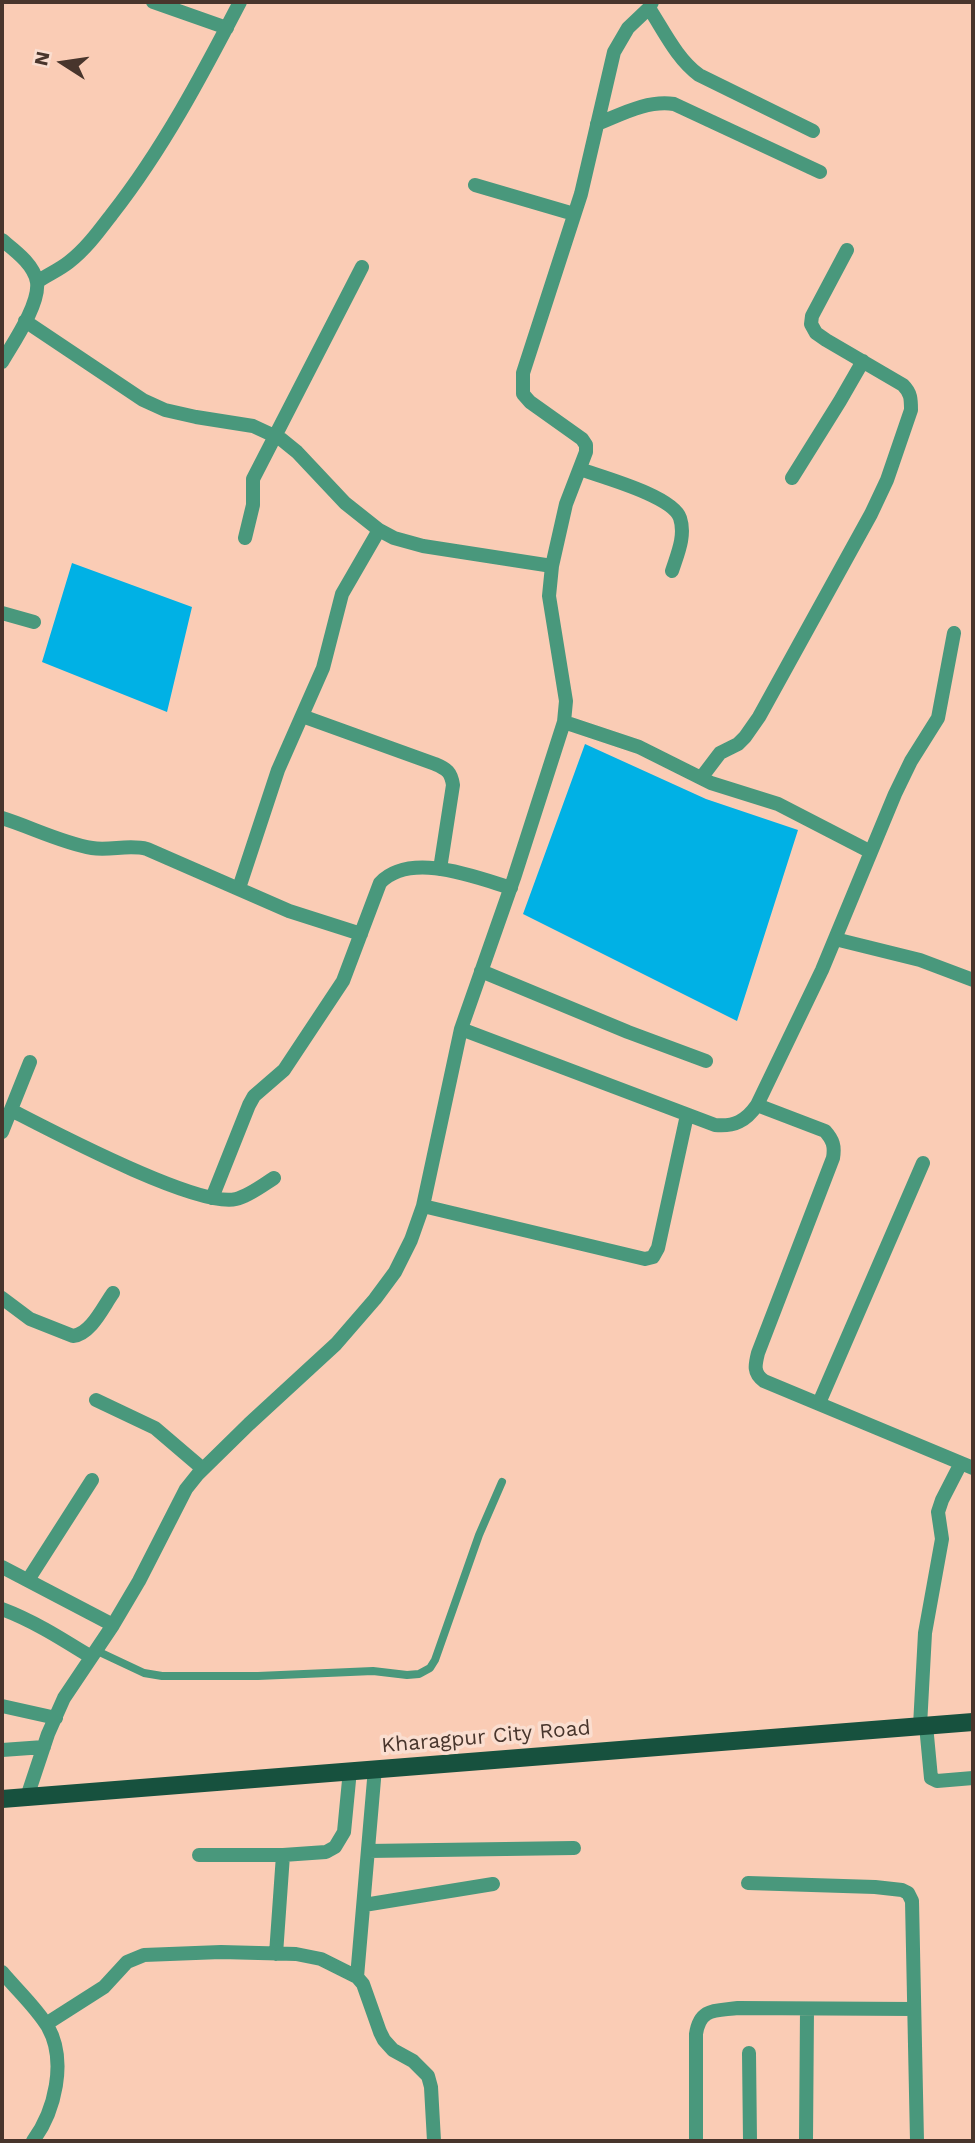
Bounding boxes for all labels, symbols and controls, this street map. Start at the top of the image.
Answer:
north arrow [28,28,98,98]
text: N [29,49,55,68]
street label: Kharagpur City Road [380,1715,592,1759]

